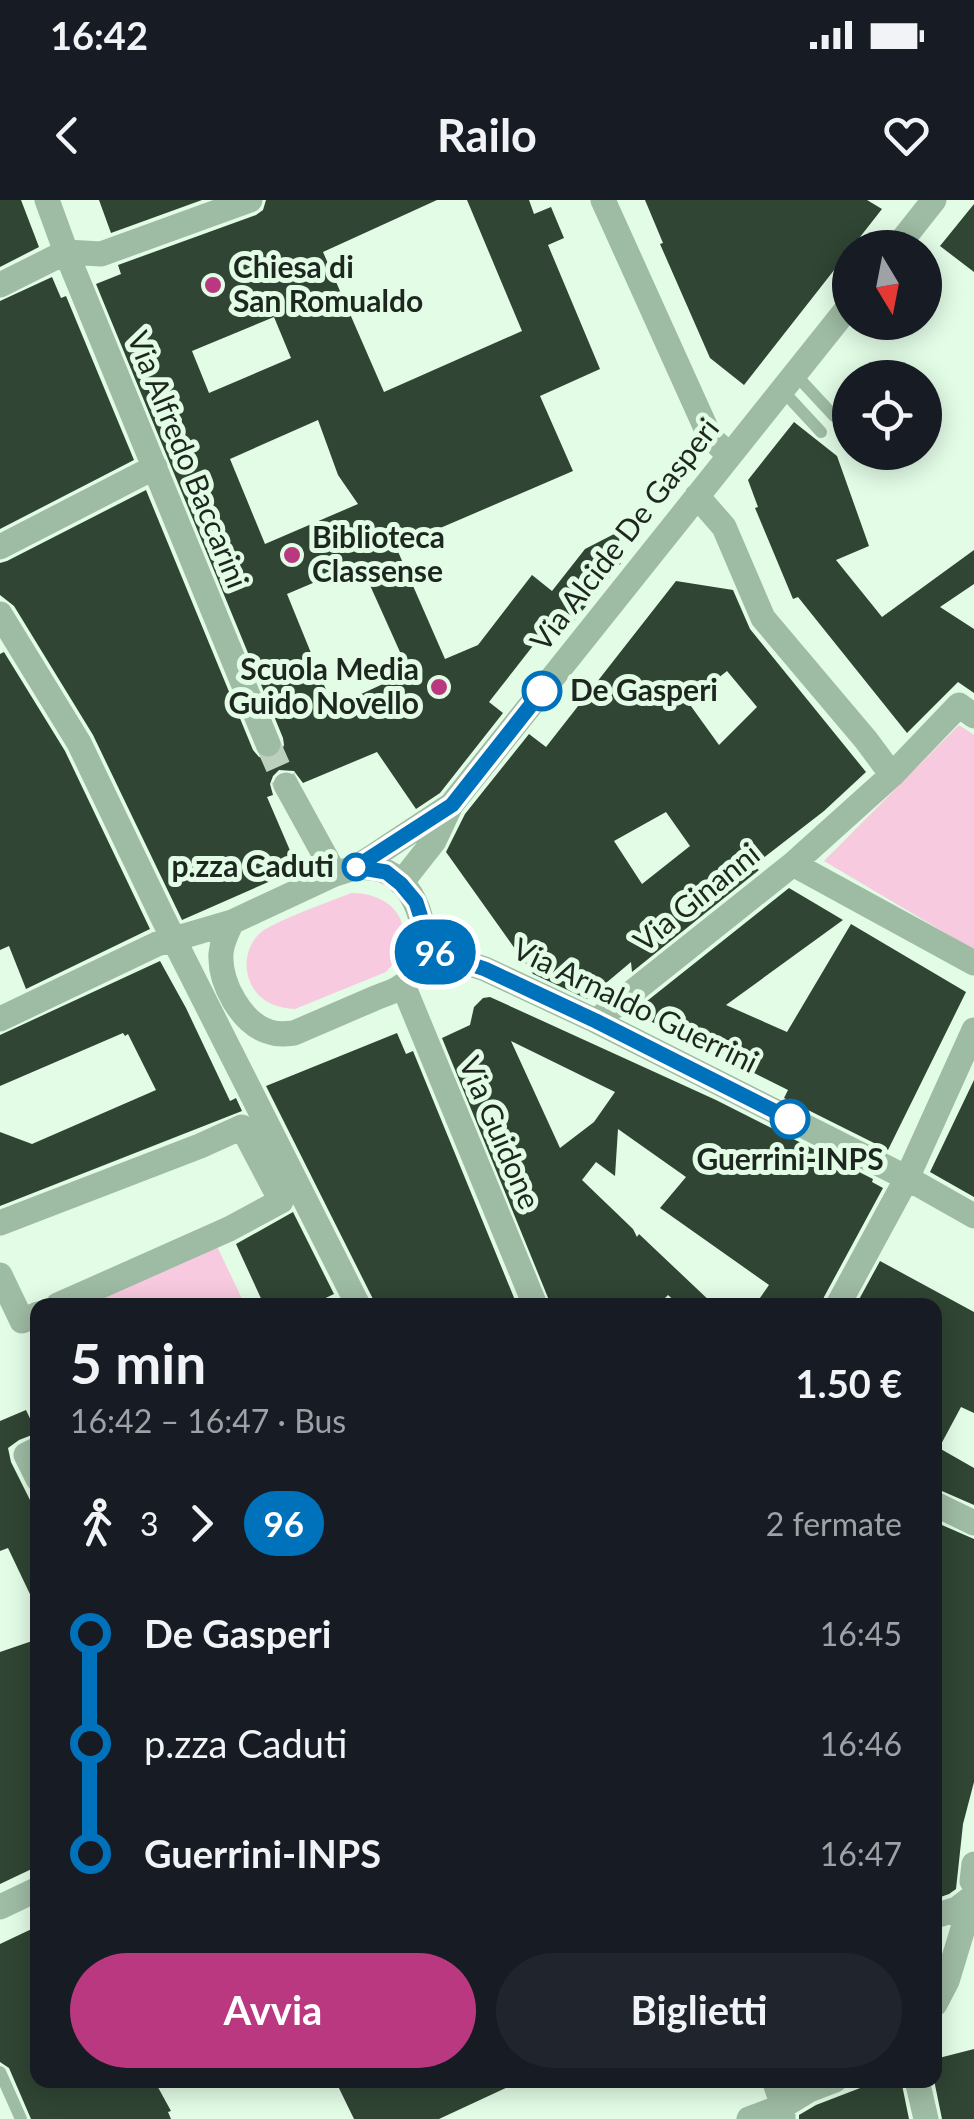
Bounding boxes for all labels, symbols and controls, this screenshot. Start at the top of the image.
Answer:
text: 16:42 [50,12,148,58]
icon: back [40,108,95,163]
text: Railo [437,108,537,162]
icon: heart [879,108,934,163]
north arrow [832,230,942,340]
map controls [832,230,942,470]
place label: Chiesa di San Romualdo [233,248,423,318]
marker: Chiesa di San Romualdo [202,274,224,296]
street label: Via Alfredo Baccarini [121,325,257,593]
button: locate [832,360,942,470]
street label: Via Alcide De Gasperi [522,410,725,657]
place label: Biblioteca Classense [312,518,445,588]
marker: Biblioteca Classense [281,544,303,566]
place label: Scuola Media Guido Novello [228,650,419,720]
place label: De Gasperi [570,671,718,707]
marker: De Gasperi [523,672,561,710]
marker: Scuola Media Guido Novello [428,676,450,698]
street label: Via Ginanni [626,835,766,958]
place label: p.zza Caduti [171,847,334,883]
marker: p.zza Caduti [343,854,369,880]
line badge: 96 [390,920,480,984]
street label: Via Arnaldo Guerrini [508,929,764,1079]
text: 96 [415,931,455,973]
street label: Via Guidone [453,1051,549,1214]
marker: Guerrini-INPS [771,1100,809,1138]
place label: Guerrini-INPS [696,1140,884,1176]
text: 5 min [70,1330,206,1396]
text: 1.50 € [796,1360,902,1406]
text: 16:42 – 16:47 · Bus [70,1401,346,1440]
icon: walk [70,1496,125,1551]
icon: forward [174,1496,229,1551]
text: 96 [264,1502,304,1544]
text: 3 [140,1504,159,1543]
text: 2 fermate [766,1504,902,1543]
text: De Gasperi [144,1610,331,1656]
text: 16:45 [820,1614,902,1653]
text: p.zza Caduti [144,1720,347,1766]
text: 16:46 [820,1724,902,1763]
text: Guerrini-INPS [144,1830,381,1876]
text: 16:47 [820,1834,902,1873]
button: Avvia [70,1953,476,2068]
button: Biglietti [496,1953,902,2068]

